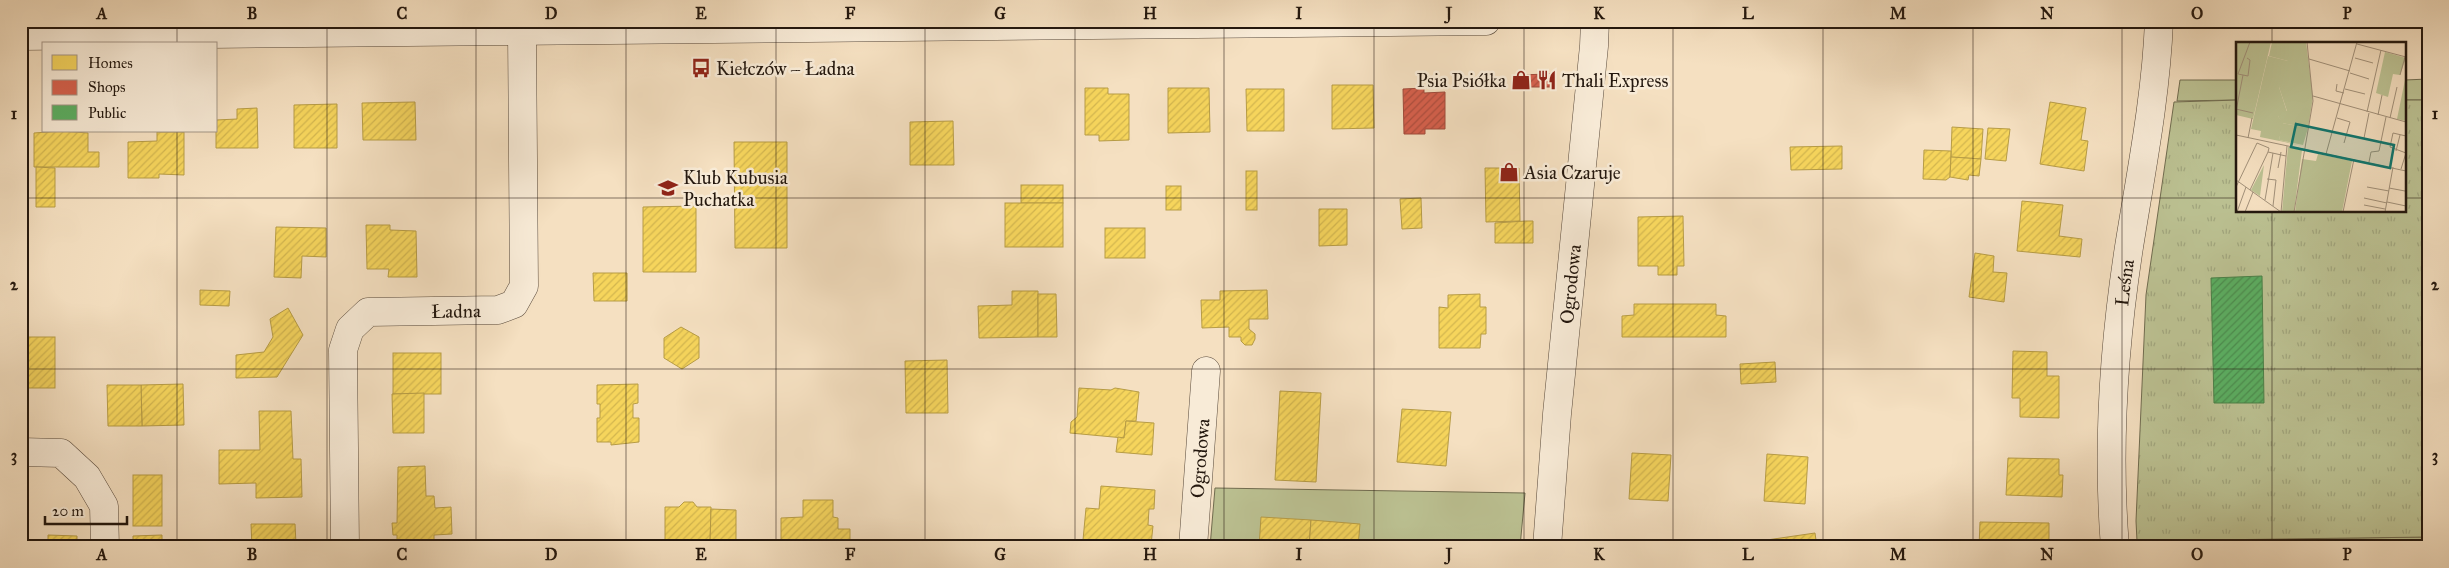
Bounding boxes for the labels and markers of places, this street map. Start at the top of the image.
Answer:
bus stop icon: Kiełczów – Ładna [690,57,712,79]
place label: Kiełczów – Ładna [716,57,856,80]
place label: Psia Psiółka [1417,69,1507,92]
shop icon: Psia Psiółka [1510,69,1532,91]
restaurant icon: Thali Express [1536,69,1558,91]
place label: Thali Express [1562,69,1668,92]
shop icon: Asia Czaruje [1498,161,1520,183]
place label: Asia Czaruje [1523,161,1621,184]
place label: Klub Kubusia Puchatka [683,166,789,211]
school or university icon: Klub Kubusia Puchatka [657,177,679,199]

